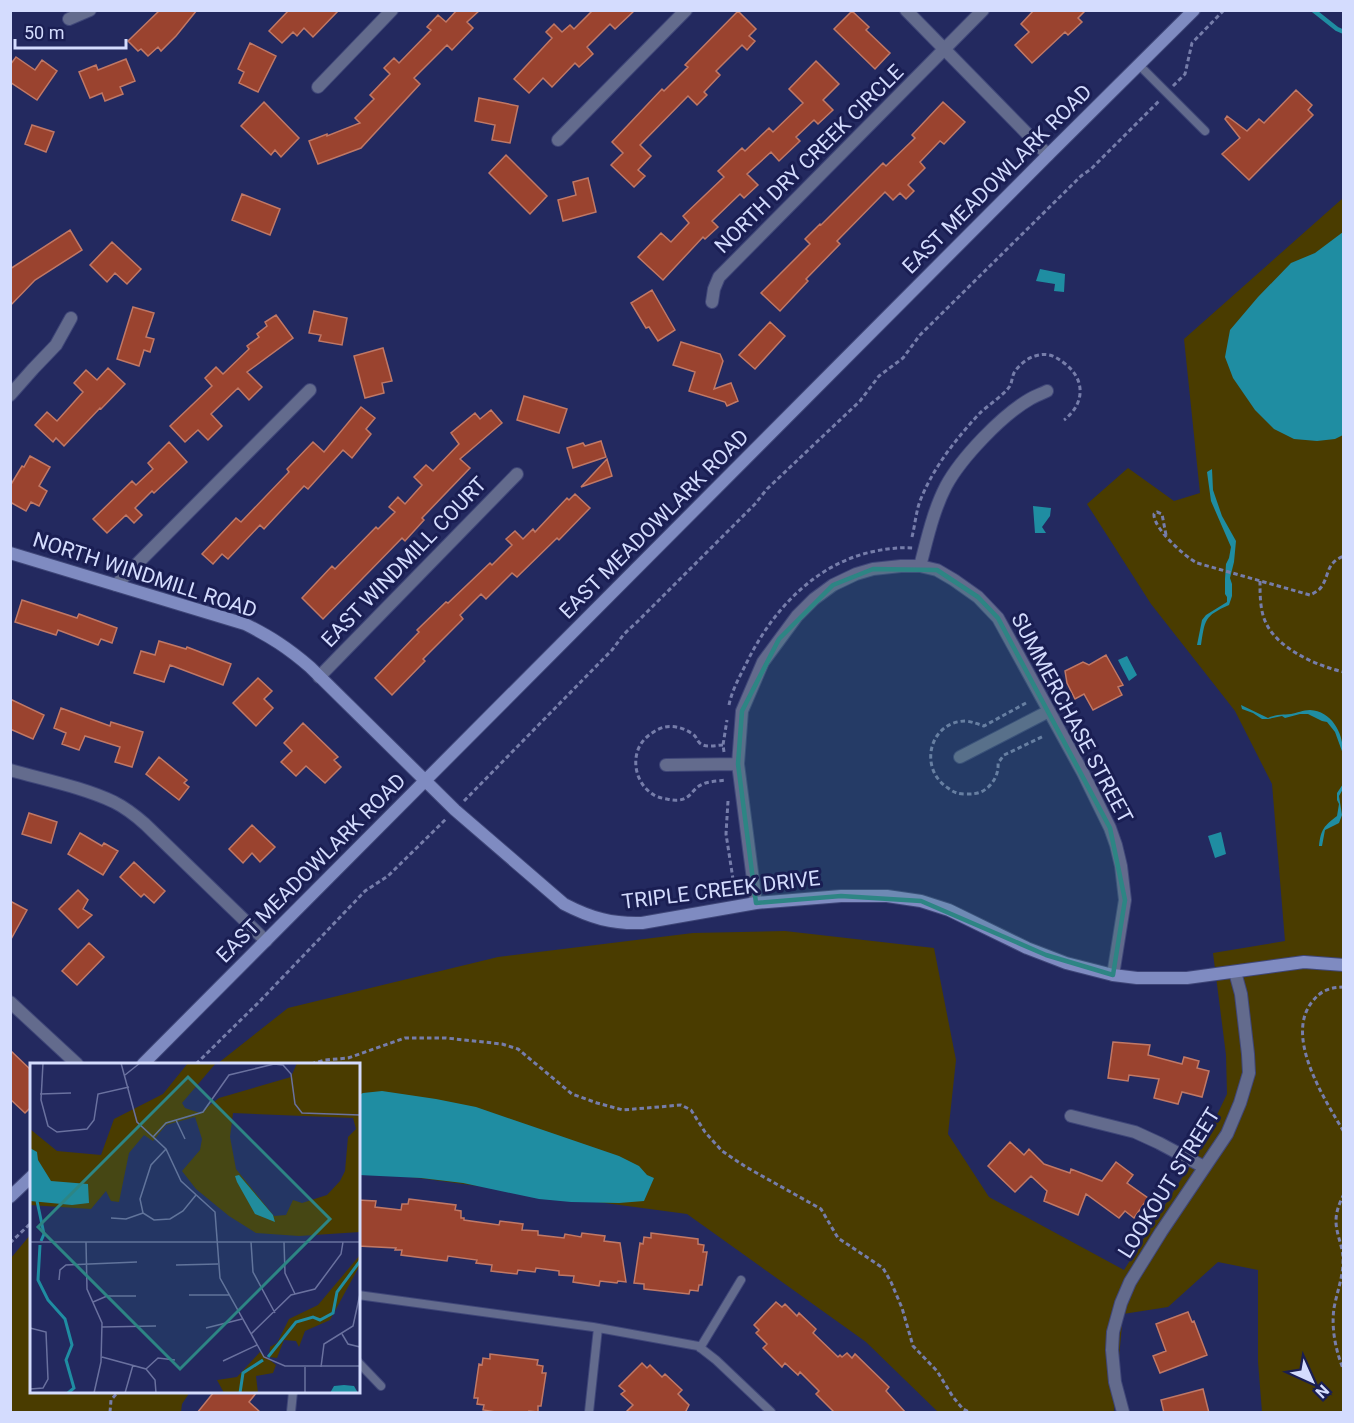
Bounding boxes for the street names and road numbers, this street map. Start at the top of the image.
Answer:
street label: NORTH DRY CREEK CIRCLE [710,60,908,258]
street label: EAST MEADOWLARK ROAD [897,79,1097,279]
street label: EAST MEADOWLARK ROAD [554,424,754,624]
street label: EAST WINDMILL COURT [317,472,492,652]
street label: NORTH WINDMILL ROAD [30,527,260,623]
street label: SUMMERCHASE STREET [1006,609,1138,827]
street label: EAST MEADOWLARK ROAD [211,768,411,968]
street label: TRIPLE CREEK DRIVE [621,866,822,914]
street label: LOOKOUT STREET [1113,1103,1225,1262]

